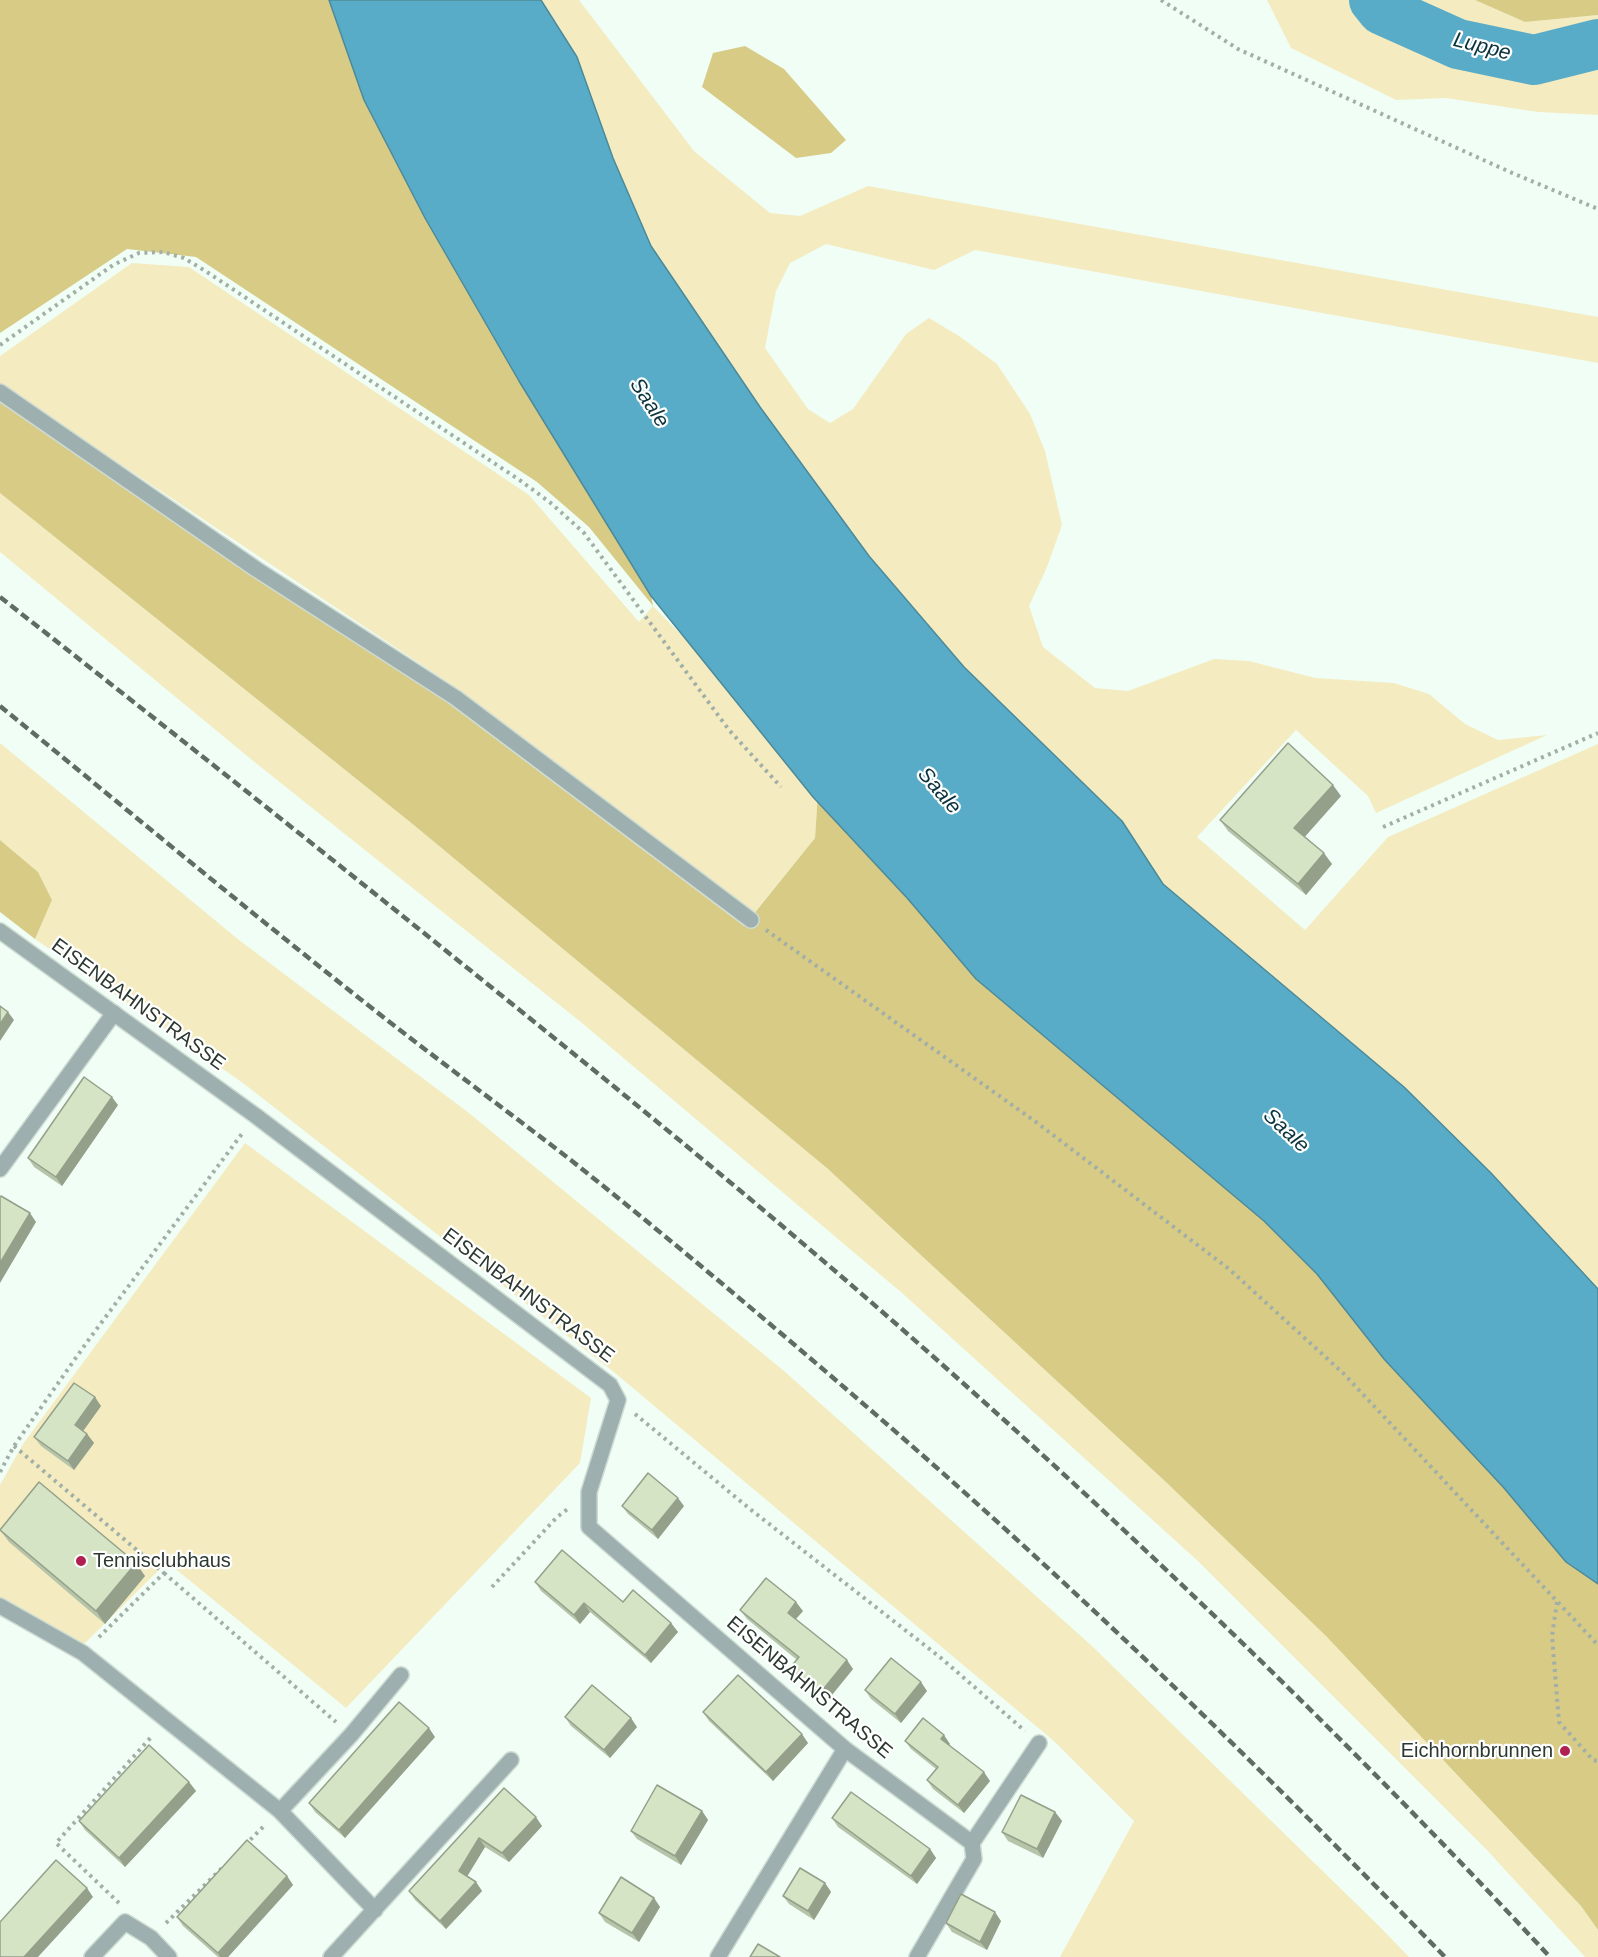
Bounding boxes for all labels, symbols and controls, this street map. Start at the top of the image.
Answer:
water label: Luppe [1451,28,1513,66]
water label: Saale [624,374,674,432]
water label: Saale [912,762,966,820]
street label: EISENBAHNSTRASSE [46,934,230,1076]
water label: Saale [1258,1103,1314,1159]
street label: EISENBAHNSTRASSE [437,1224,619,1368]
place label: Tennisclubhaus [93,1549,231,1573]
marker: Tennisclubhaus [74,1554,88,1568]
street label: EISENBAHNSTRASSE [721,1612,897,1764]
place label: Eichhornbrunnen [1401,1739,1553,1763]
marker: Eichhornbrunnen [1558,1744,1572,1758]

